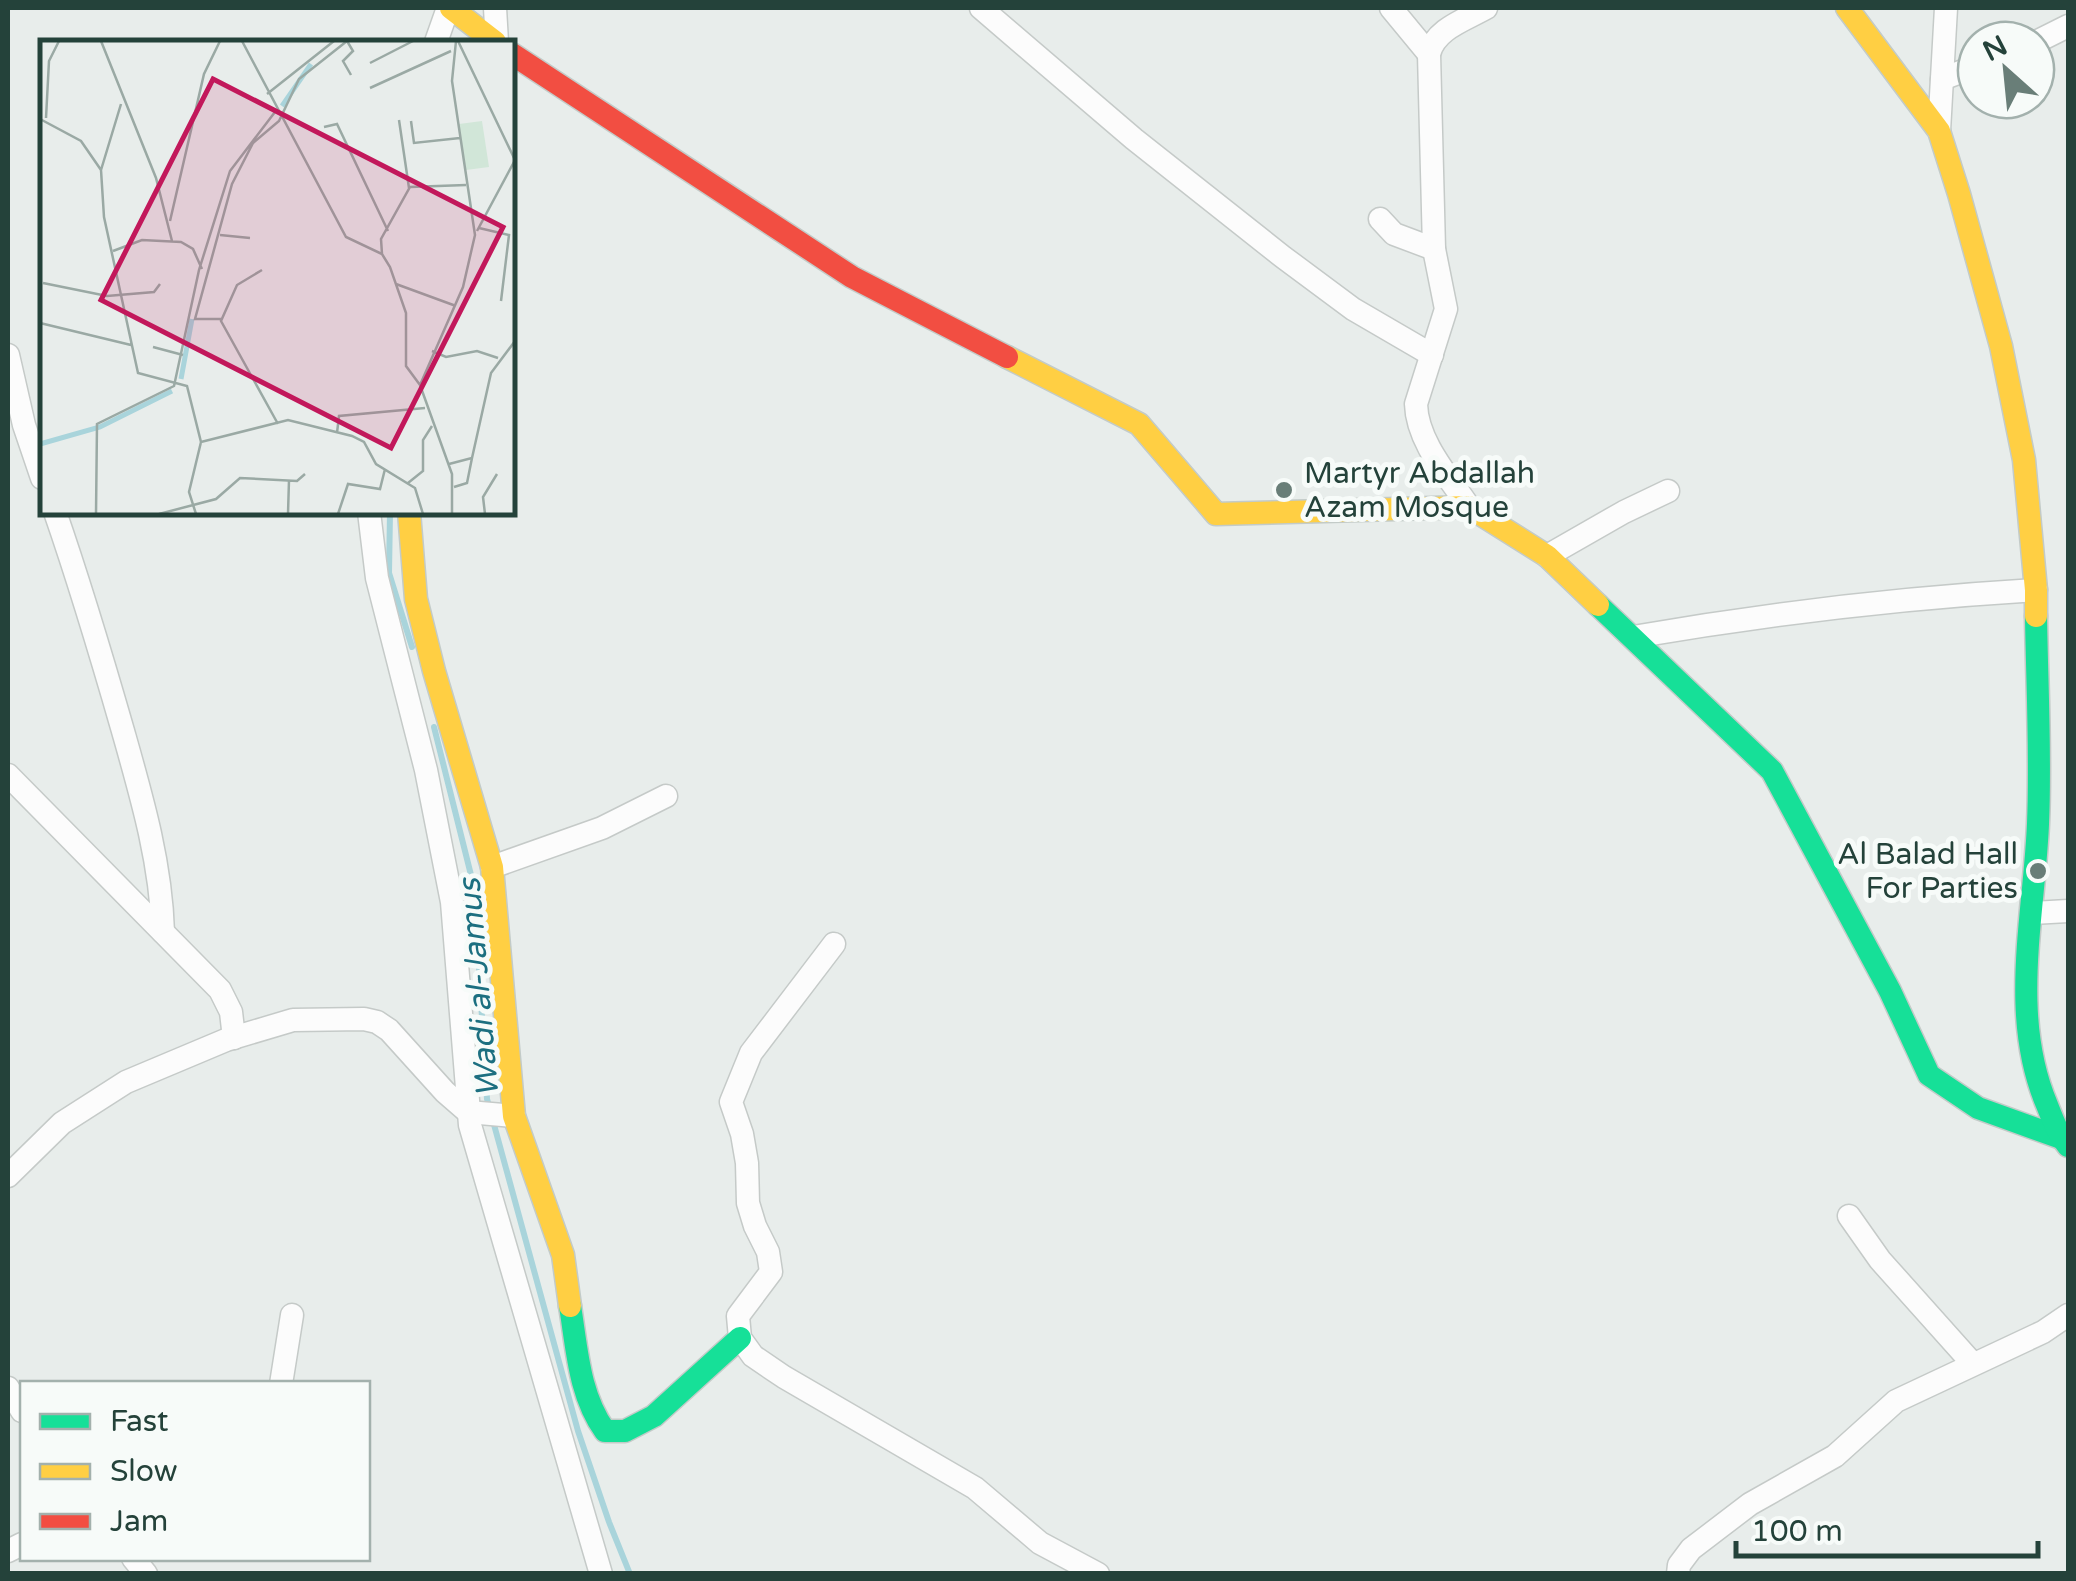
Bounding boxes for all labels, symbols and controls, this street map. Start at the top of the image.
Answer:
north arrow [1956,20,2056,120]
text: N [1977,28,2013,69]
inset map [40,40,515,515]
place label: Martyr Abdallah Azam Mosque [1304,455,1535,526]
marker: Martyr Abdallah Azam Mosque [1273,479,1295,501]
place label: Al Balad Hall For Parties [1837,836,2018,907]
marker: Al Balad Hall For Parties [2027,860,2049,882]
water label: Wadi al-Jamus [450,874,507,1099]
legend [20,1381,370,1561]
text: Fast [110,1403,169,1440]
text: Slow [110,1453,178,1490]
scale bar [1736,1496,2038,1558]
text: Jam [110,1503,168,1540]
text: 100 m [1751,1513,1843,1550]

